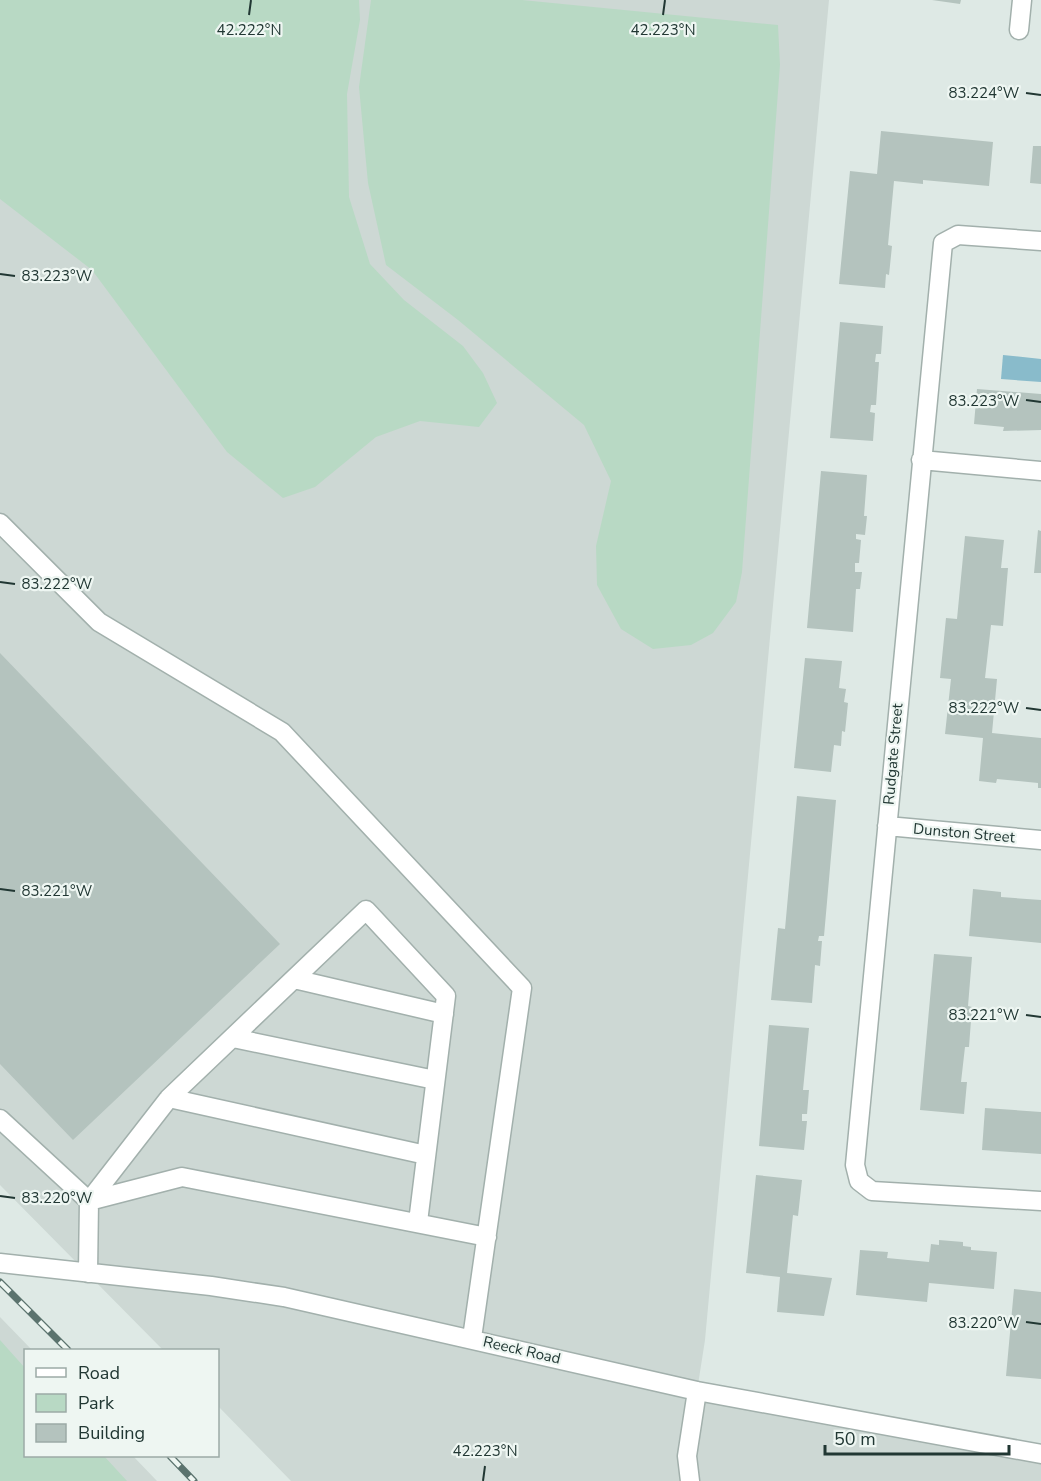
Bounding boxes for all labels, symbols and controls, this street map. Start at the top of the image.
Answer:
text: 42.222°N [216,20,282,40]
text: 42.223°N [630,20,696,40]
text: 83.224°W [949,83,1020,103]
text: 83.223°W [22,266,93,286]
text: 83.223°W [949,391,1020,411]
text: 83.222°W [22,574,93,594]
text: 83.222°W [949,698,1020,718]
street label: Rudgate Street [879,702,907,806]
street label: Dunston Street [912,819,1016,847]
text: 83.221°W [22,881,93,901]
text: 83.221°W [949,1005,1020,1025]
text: 83.220°W [22,1188,93,1208]
text: 83.220°W [949,1313,1020,1333]
street label: Reeck Road [481,1331,563,1369]
legend [24,1349,219,1457]
text: Road [78,1361,120,1385]
text: Park [78,1391,115,1415]
scale bar [825,1418,1010,1456]
text: Building [78,1421,145,1445]
text: 50 m [834,1427,876,1451]
text: 42.223°N [452,1441,518,1461]

